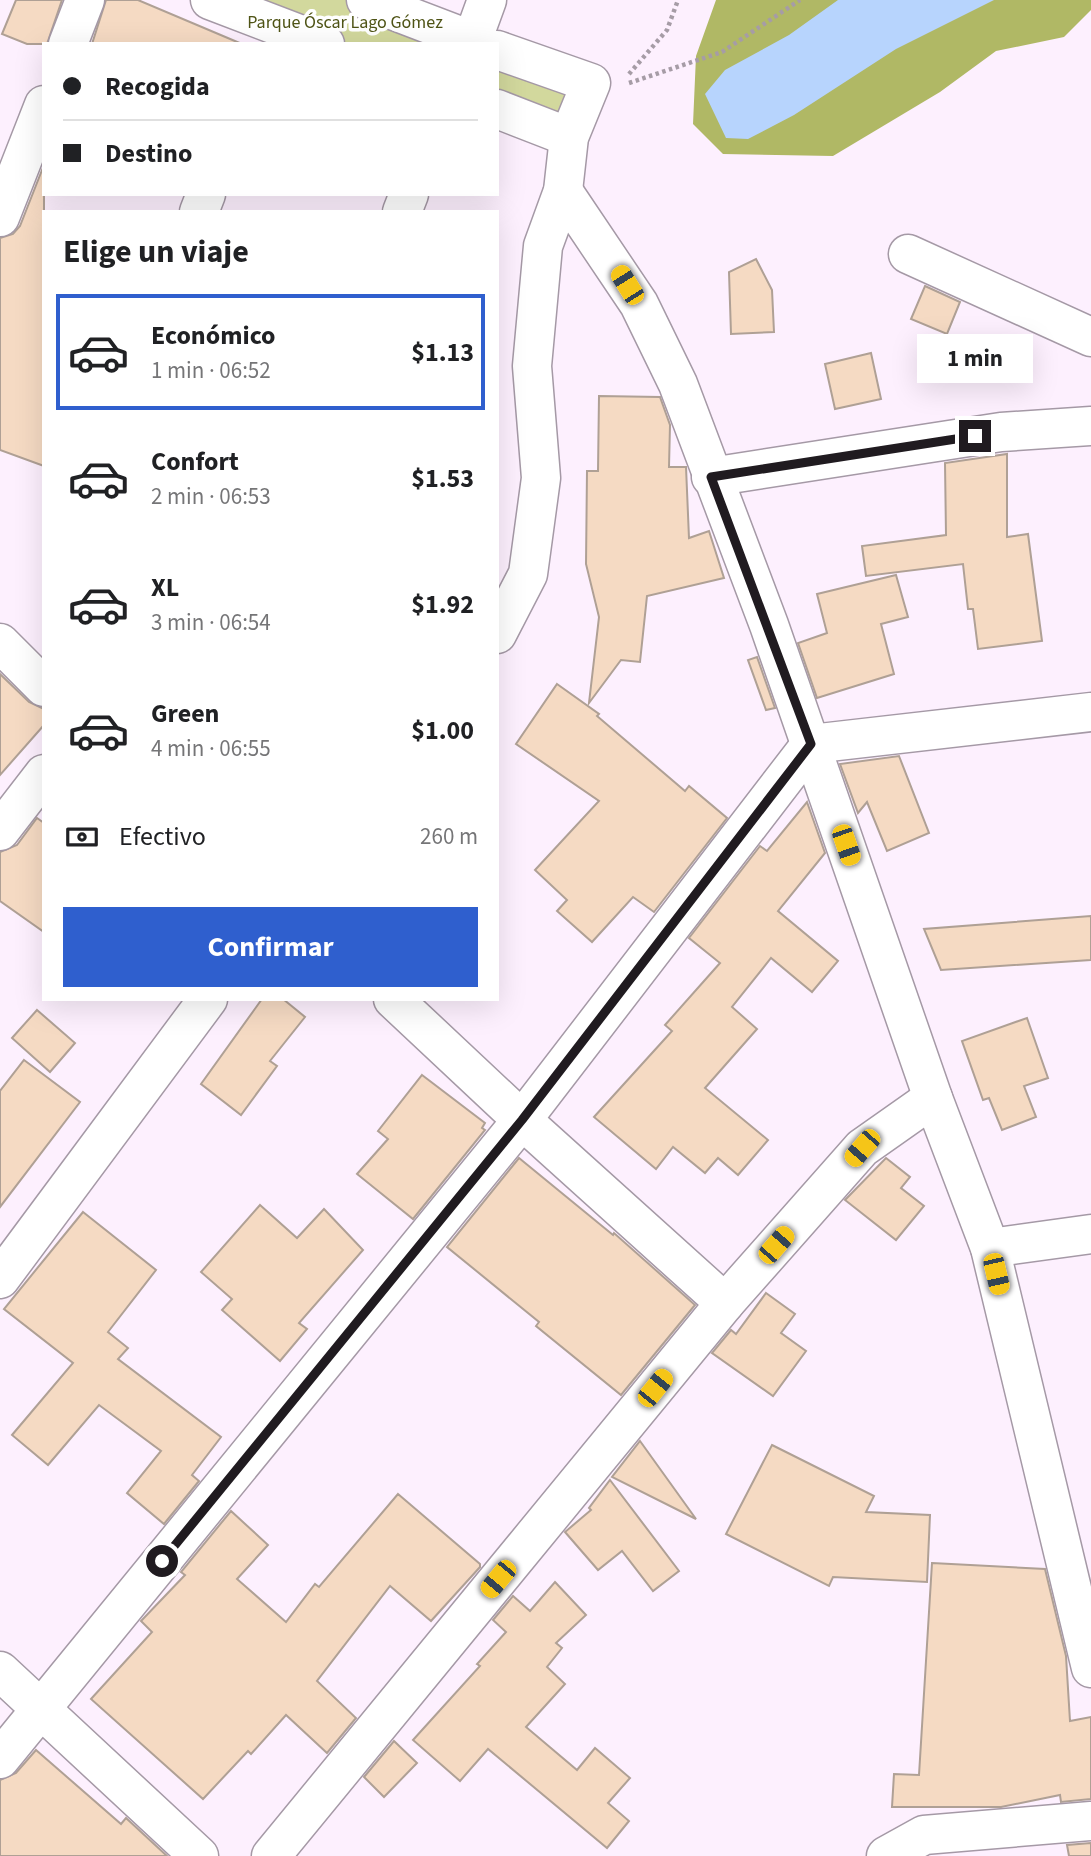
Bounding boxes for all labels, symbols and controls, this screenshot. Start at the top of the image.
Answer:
park label: Parque Óscar Lago Gómez [247,10,443,35]
text: Recogida [105,68,210,105]
text: Destino [105,135,192,172]
text: Elige un viaje [63,229,249,275]
car [607,262,648,308]
text: Económico [151,317,276,354]
icon: car [67,321,130,384]
text: $1.13 [411,334,474,371]
callout: 1 min [917,334,1033,384]
text: 1 min [947,342,1003,375]
text: 1 min · 06:52 [151,354,271,387]
route end [959,420,991,452]
text: Confort [151,443,239,480]
icon: car [67,447,130,510]
text: $1.53 [411,460,474,497]
text: 2 min · 06:53 [151,480,271,513]
text: XL [151,569,179,606]
icon: car [67,573,130,636]
text: $1.92 [411,586,474,623]
text: 3 min · 06:54 [151,606,271,639]
text: Green [151,695,219,732]
icon: car [67,699,130,762]
text: $1.00 [411,712,474,749]
text: 4 min · 06:55 [151,732,271,765]
icon: cash [63,818,101,856]
text: Efectivo [119,818,206,855]
text: 260 m [420,820,478,853]
car [830,822,863,868]
button: Confirmar [63,907,478,987]
car [841,1125,884,1171]
car [755,1222,798,1268]
car [982,1251,1011,1297]
car [634,1365,677,1411]
route start [146,1545,178,1577]
car [477,1556,520,1602]

